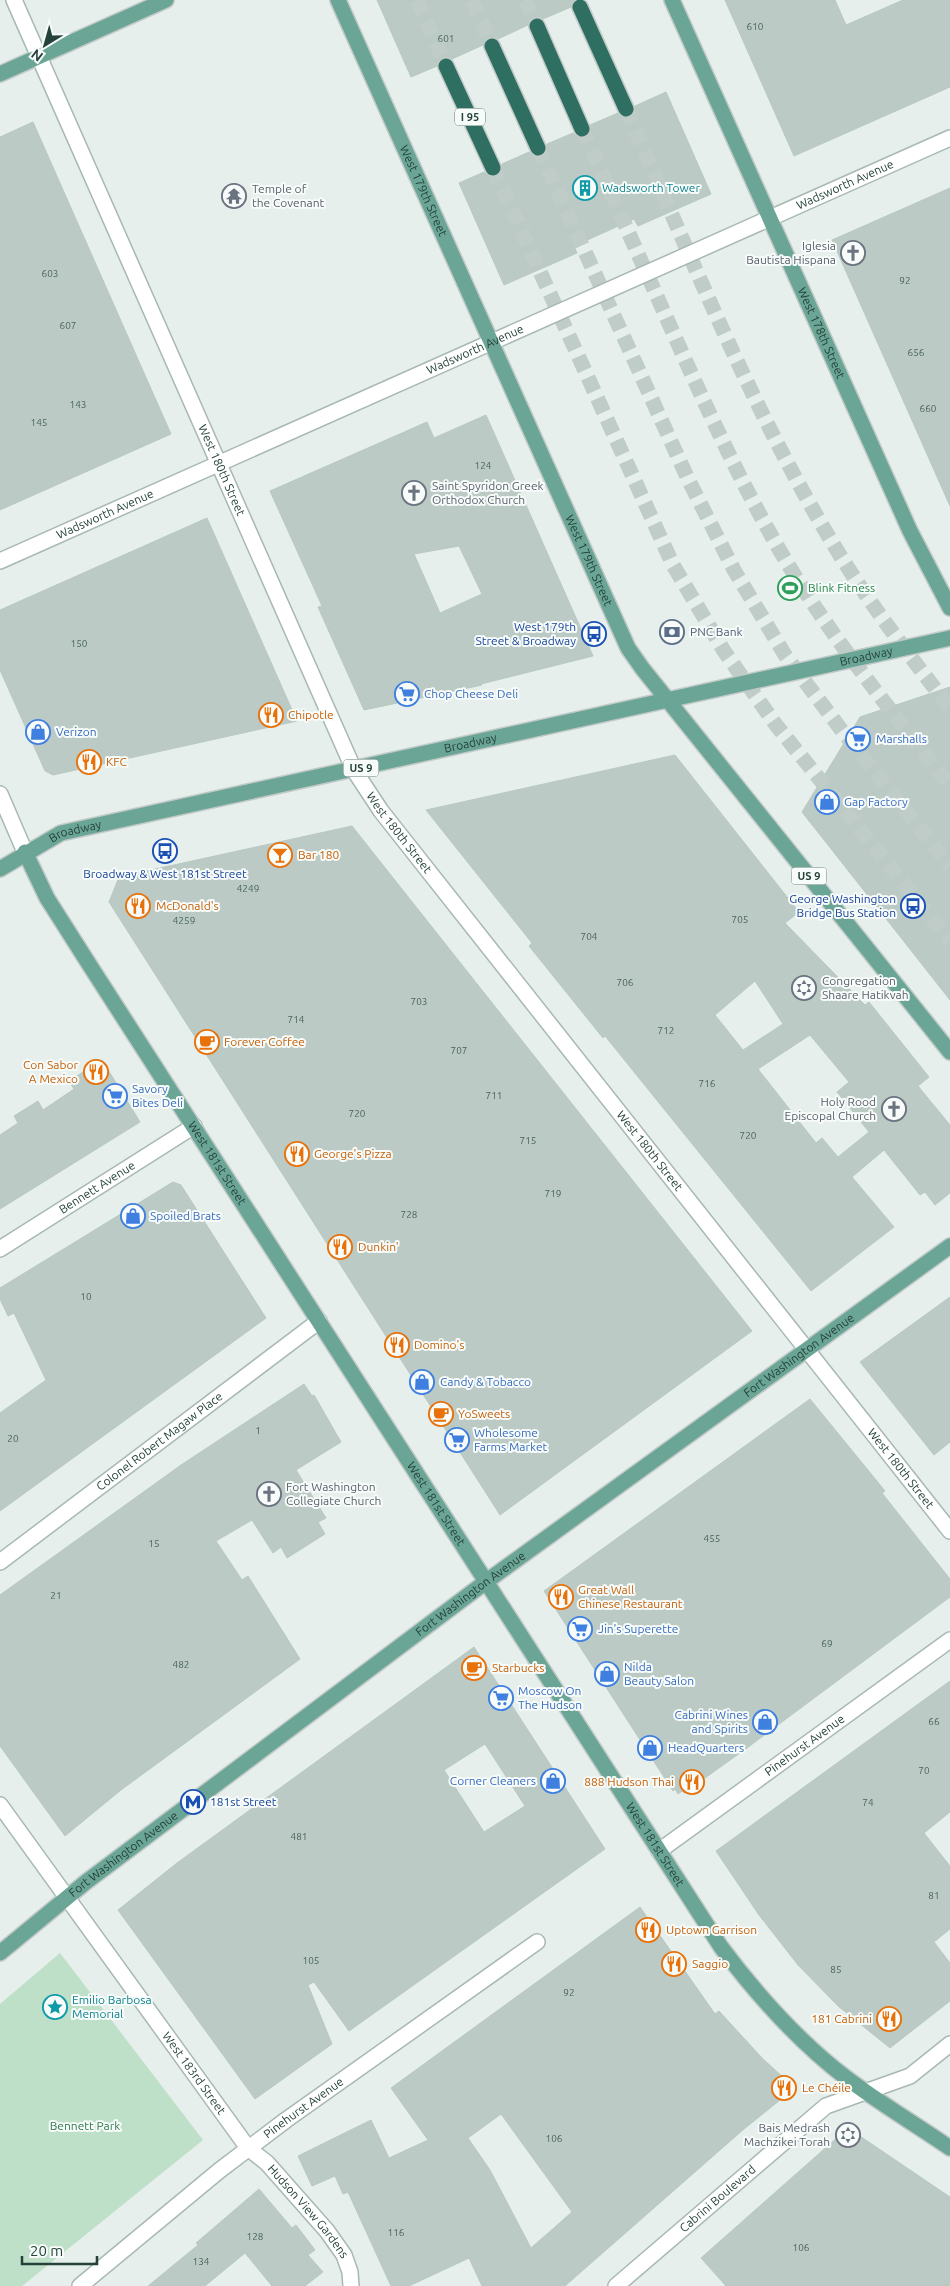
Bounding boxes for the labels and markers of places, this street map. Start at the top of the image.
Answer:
building icon: Wadsworth Tower [572,175,598,201]
place label: Wadsworth Tower [602,181,700,194]
place label: Temple of the Covenant [252,182,325,209]
temple icon: Temple of the Covenant [221,183,247,209]
place label: Iglesia Bautista Hispana [746,239,836,266]
church icon: Iglesia Bautista Hispana [840,240,866,266]
place label: Saint Spyridon Greek Orthodox Church [432,479,544,506]
church icon: Saint Spyridon Greek Orthodox Church [401,480,427,506]
sports icon: Blink Fitness [777,575,803,601]
place label: Blink Fitness [808,581,875,594]
bank icon: PNC Bank [659,619,685,645]
place label: West 179th Street & Broadway [476,620,576,647]
bus stop icon: West 179th Street & Broadway [581,621,607,647]
place label: PNC Bank [690,625,743,638]
supermarket icon: Chop Cheese Deli [394,681,420,707]
place label: Chop Cheese Deli [424,687,518,700]
restaurant icon: Chipotle [258,702,284,728]
place label: Chipotle [288,708,334,721]
shop icon: Verizon [25,719,51,745]
place label: Verizon [56,725,97,738]
supermarket icon: Marshalls [845,726,871,752]
place label: Marshalls [876,732,927,745]
restaurant icon: KFC [76,749,102,775]
place label: KFC [106,755,128,768]
shop icon: Gap Factory [814,789,840,815]
place label: Gap Factory [844,795,908,808]
bus stop icon: Broadway & West 181st Street [152,838,178,864]
bar icon: Bar 180 [267,842,293,868]
place label: Bar 180 [298,848,340,861]
place label: Broadway & West 181st Street [83,867,247,880]
place label: George Washington Bridge Bus Station [789,892,896,919]
restaurant icon: McDonald's [125,893,151,919]
bus stop icon: George Washington Bridge Bus Station [900,893,926,919]
place label: McDonald's [156,899,219,912]
place label: Congregation Shaare Hatikvah [822,974,909,1001]
synagogue icon: Congregation Shaare Hatikvah [791,975,817,1001]
cafe icon: Forever Coffee [194,1029,220,1055]
place label: Forever Coffee [224,1035,305,1048]
place label: Con Sabor A Mexico [23,1058,78,1085]
restaurant icon: Con Sabor A Mexico [83,1059,109,1085]
place label: Savory Bites Deli [132,1082,183,1109]
supermarket icon: Savory Bites Deli [102,1083,128,1109]
place label: Holy Rood Episcopal Church [784,1095,876,1122]
church icon: Holy Rood Episcopal Church [881,1096,907,1122]
restaurant icon: George's Pizza [284,1141,310,1167]
place label: George's Pizza [314,1147,392,1160]
shop icon: Spoiled Brats [120,1203,146,1229]
place label: Spoiled Brats [150,1209,221,1222]
restaurant icon: Dunkin' [327,1234,353,1260]
place label: Dunkin' [358,1240,399,1253]
restaurant icon: Domino's [384,1332,410,1358]
place label: Domino's [414,1338,464,1351]
shop icon: Candy & Tobacco [409,1369,435,1395]
place label: Candy & Tobacco [440,1375,531,1388]
cafe icon: YoSweets [428,1401,454,1427]
place label: YoSweets [458,1407,510,1420]
place label: Wholesome Farms Market [474,1426,548,1453]
supermarket icon: Wholesome Farms Market [444,1427,470,1453]
place label: Fort Washington Collegiate Church [286,1480,381,1507]
church icon: Fort Washington Collegiate Church [256,1481,282,1507]
place label: Great Wall Chinese Restaurant [578,1583,683,1610]
restaurant icon: Great Wall Chinese Restaurant [548,1584,574,1610]
supermarket icon: Jin's Superette [567,1616,593,1642]
place label: Jin's Superette [598,1622,678,1635]
cafe icon: Starbucks [461,1655,487,1681]
place label: Nilda Beauty Salon [624,1660,694,1687]
place label: Starbucks [492,1661,544,1674]
shop icon: Nilda Beauty Salon [594,1661,620,1687]
place label: Moscow On The Hudson [518,1684,582,1711]
supermarket icon: Moscow On The Hudson [488,1685,514,1711]
place label: Cabrini Wines and Spirits [675,1708,748,1735]
shop icon: Cabrini Wines and Spirits [752,1709,778,1735]
shop icon: HeadQuarters [637,1735,663,1761]
place label: HeadQuarters [668,1741,744,1754]
shop icon: Corner Cleaners [540,1768,566,1794]
restaurant icon: 888 Hudson Thai [679,1769,705,1795]
place label: Corner Cleaners [450,1774,536,1787]
place label: 888 Hudson Thai [584,1775,674,1788]
metro station icon: 181st Street [180,1789,206,1815]
place label: 181st Street [210,1795,277,1808]
restaurant icon: Uptown Garrison [635,1917,661,1943]
place label: Uptown Garrison [666,1923,757,1936]
restaurant icon: Saggio [661,1951,687,1977]
place label: Saggio [692,1957,728,1970]
place label: Emilio Barbosa Memorial [72,1993,152,2020]
place icon: Emilio Barbosa Memorial [42,1994,68,2020]
restaurant icon: 181 Cabrini [876,2006,902,2032]
place label: 181 Cabrini [811,2012,872,2025]
restaurant icon: Le Chéile [771,2075,797,2101]
place label: Le Chéile [802,2081,851,2094]
place label: Bais Medrash Machzikei Torah [744,2121,830,2148]
synagogue icon: Bais Medrash Machzikei Torah [835,2122,861,2148]

